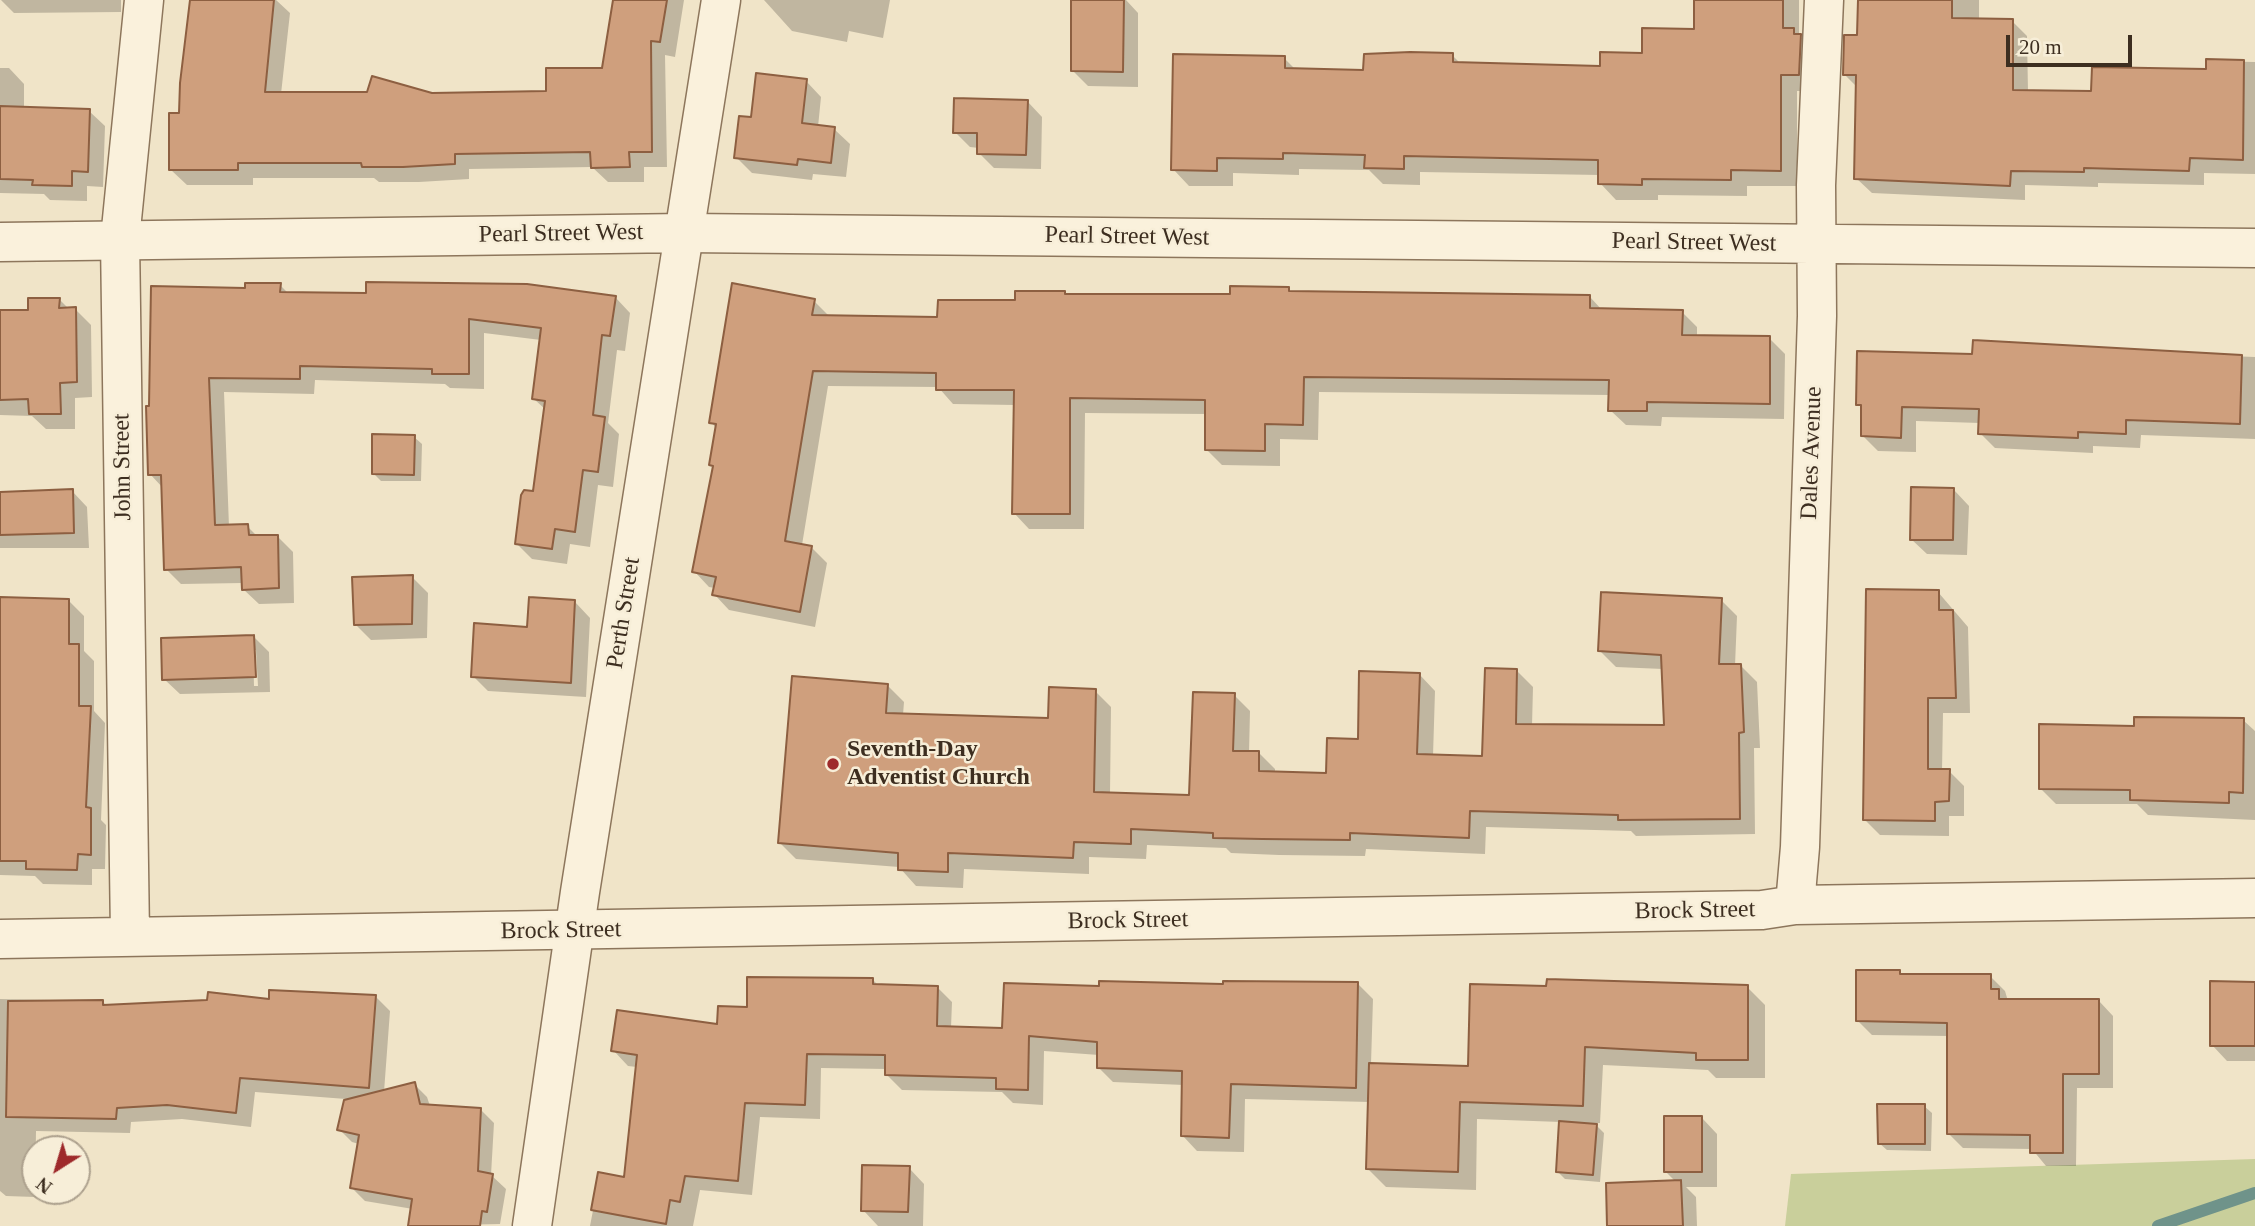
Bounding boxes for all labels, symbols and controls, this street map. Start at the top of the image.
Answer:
scale bar [2010,21,2136,65]
text: 20 m [2019,35,2062,59]
street label: Pearl Street West [478,218,644,250]
street label: Pearl Street West [1044,221,1210,253]
street label: Pearl Street West [1611,227,1777,259]
street label: Dales Avenue [1795,386,1829,520]
street label: John Street [108,413,138,521]
street label: Perth Street [601,555,647,671]
place label: Seventh-Day Adventist Church [847,736,1030,792]
marker: Seventh-Day Adventist Church [825,756,841,772]
street label: Brock Street [1634,896,1756,926]
street label: Brock Street [1067,906,1189,936]
street label: Brock Street [500,916,622,946]
north arrow [21,1135,91,1205]
text: N [32,1173,56,1198]

